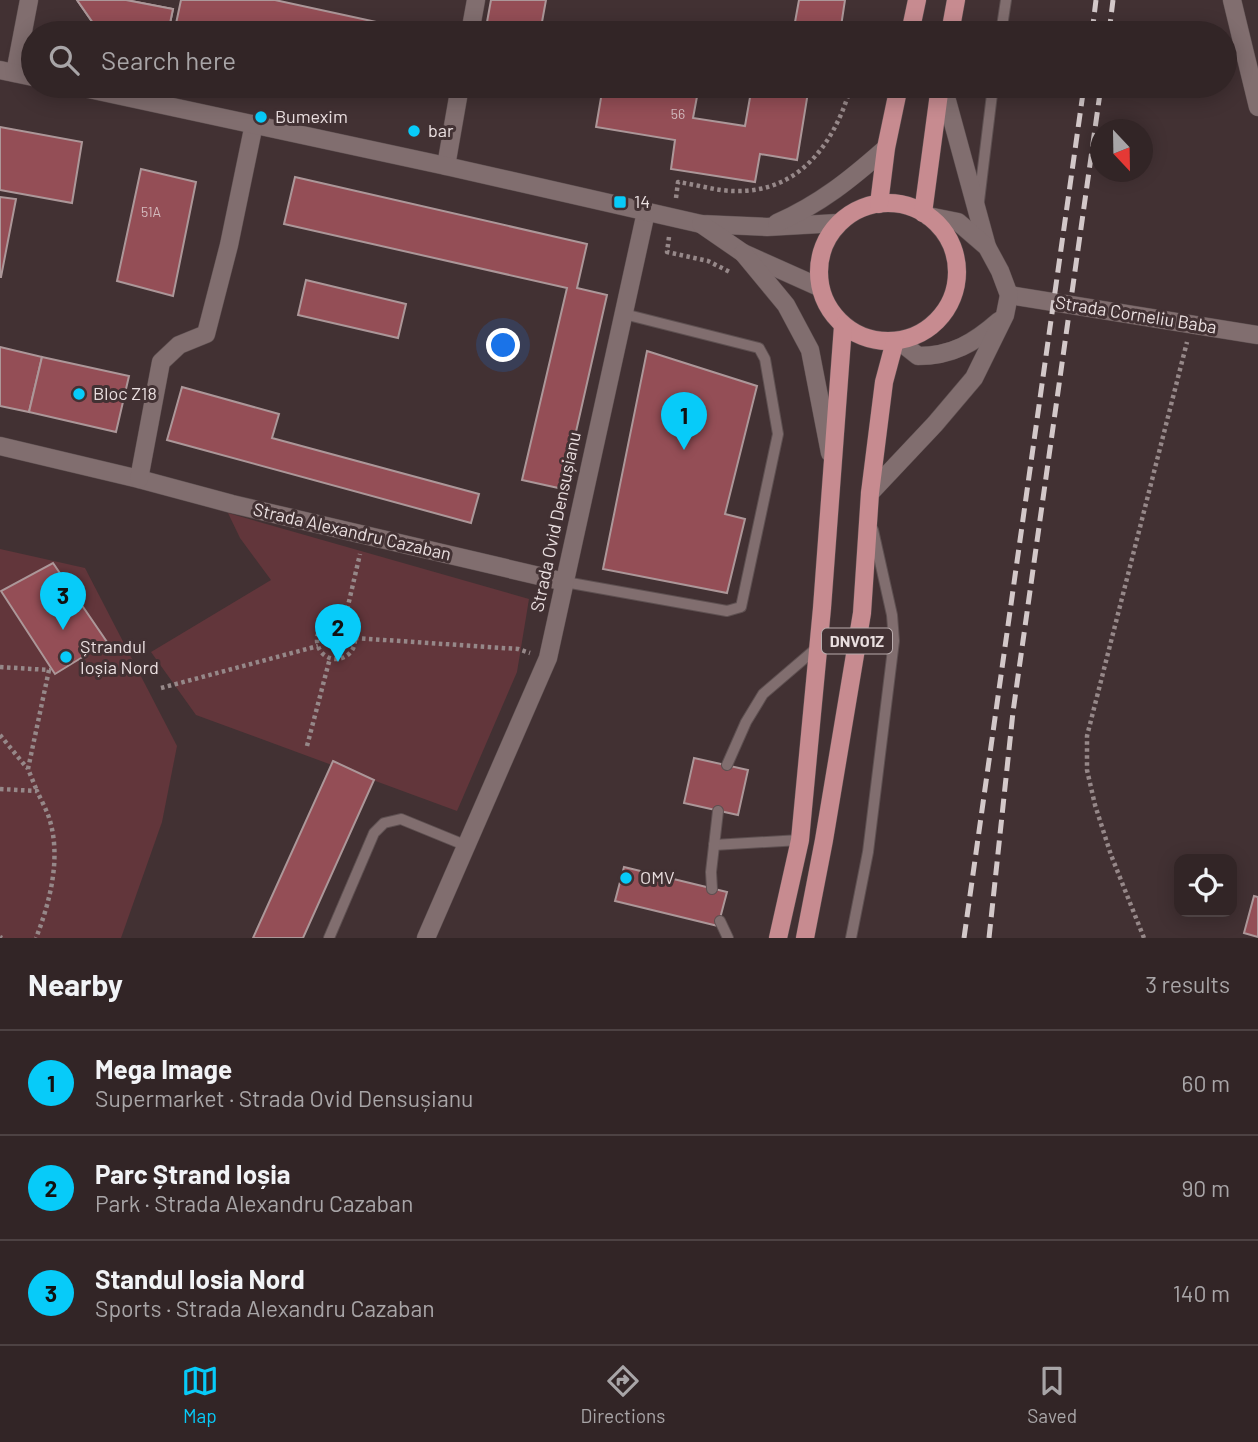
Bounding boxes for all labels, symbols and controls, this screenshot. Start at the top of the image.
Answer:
search box [21,21,1237,98]
icon: search [45,41,83,79]
text: Search here [101,44,236,75]
place label: Bumexim [275,105,348,127]
house number: 56 [671,105,685,122]
marker: Bumexim [253,109,269,125]
place label: bar [428,119,454,141]
north arrow [1090,119,1153,182]
marker: bar [406,123,422,139]
place label: 14 [634,190,650,212]
marker: 14 [612,194,628,210]
house number: 51A [141,203,162,220]
street label: Strada Corneliu Baba [1054,290,1218,338]
your location [486,328,520,362]
place label: Bloc Z18 [93,382,157,404]
marker: Bloc Z18 [71,386,87,402]
pin: 1 [661,392,707,450]
street label: Strada Ovid Densușianu [525,430,585,614]
street label: Strada Alexandru Cazaban [251,498,453,565]
pin: 3 [40,572,86,630]
pin: 2 [315,604,361,662]
road number: DNVO1Z [822,628,892,654]
place label: Ștrandul Ioșia Nord [80,635,159,678]
marker: Ștrandul Ioșia Nord [58,649,74,665]
map controls [1174,854,1237,917]
button: locate [1174,854,1237,917]
place label: OMV [640,866,675,888]
marker: OMV [618,870,634,886]
text: Nearby [28,966,123,1002]
text: 3 results [1145,970,1230,998]
text: Mega Image [95,1053,232,1084]
text: 1 [47,1069,55,1097]
text: 60 m [1182,1069,1230,1097]
text: Supermarket · Strada Ovid Densușianu [95,1084,473,1112]
text: Parc Ștrand Ioșia [95,1158,291,1189]
text: 2 [45,1174,57,1202]
text: 90 m [1181,1174,1230,1202]
text: Park · Strada Alexandru Cazaban [95,1189,413,1217]
text: Standul Iosia Nord [95,1263,305,1294]
text: 3 [45,1279,57,1307]
text: 140 m [1173,1279,1230,1307]
text: Sports · Strada Alexandru Cazaban [95,1294,435,1322]
tab: Map [181,1362,219,1427]
tab: Directions [581,1362,666,1427]
tab: Saved [1027,1362,1077,1427]

